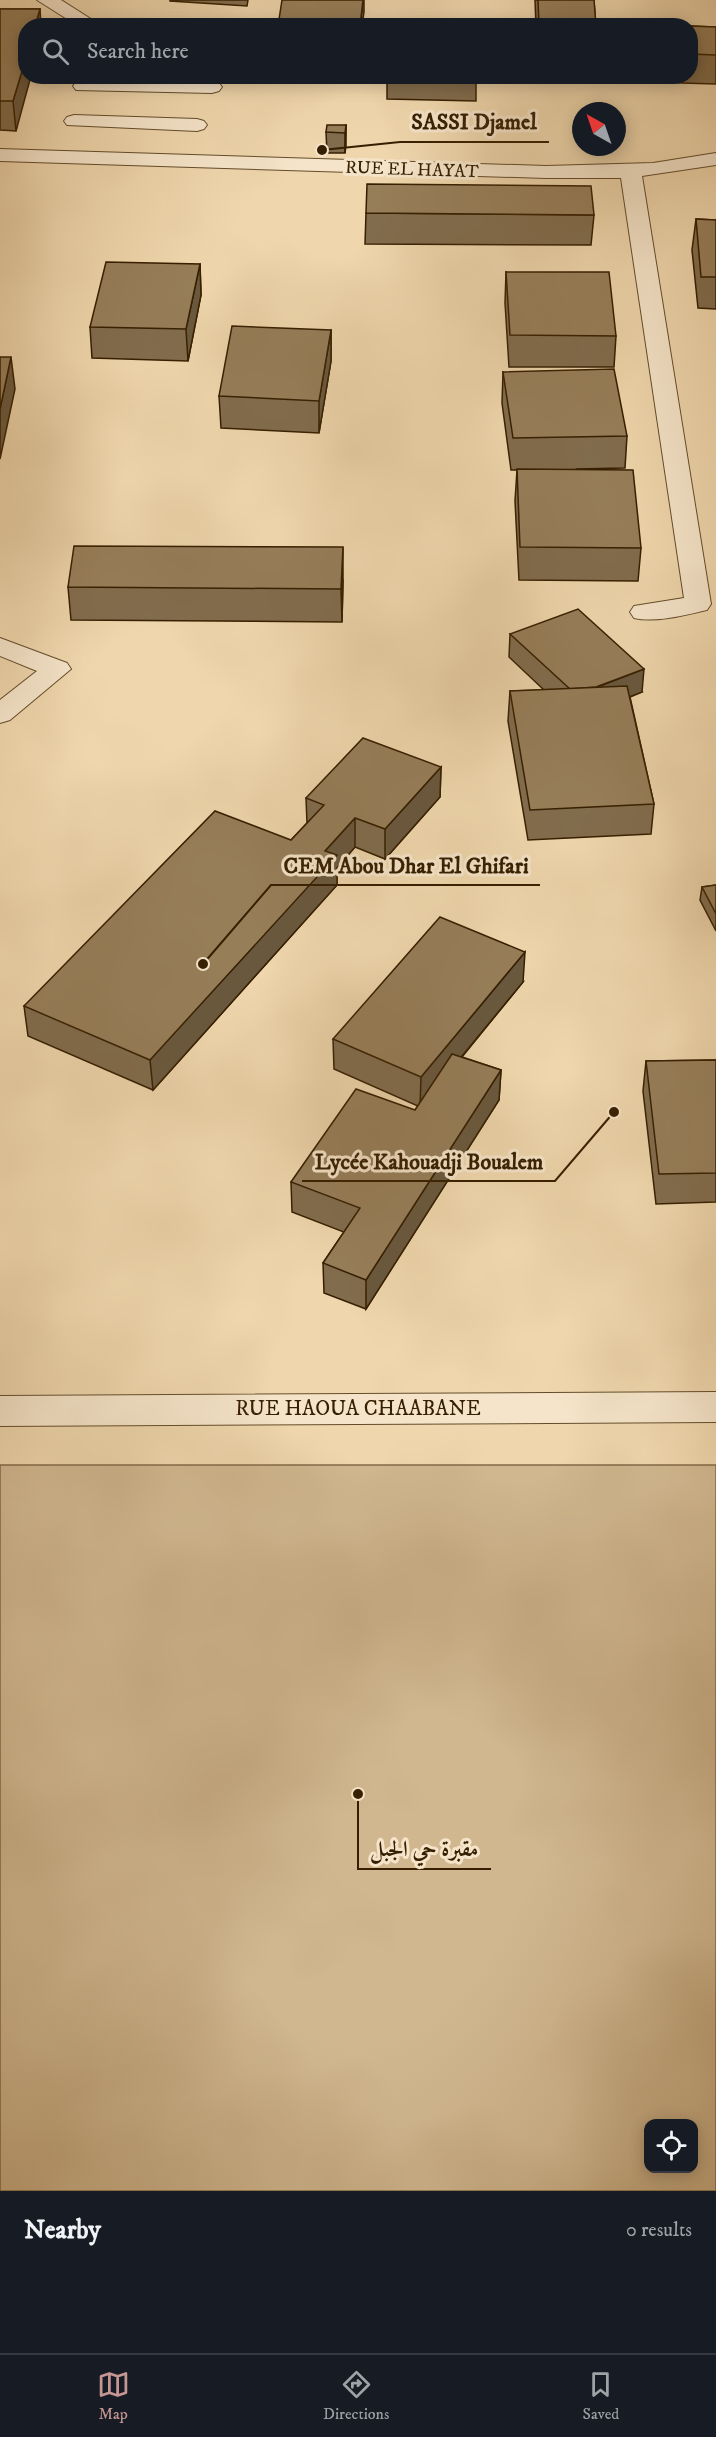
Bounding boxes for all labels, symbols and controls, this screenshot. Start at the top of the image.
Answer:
search box [18,18,698,84]
icon: search [39,35,72,68]
text: Search here [87,38,189,65]
callout: SASSI Djamel [400,102,549,142]
north arrow [572,102,626,156]
text: SASSI Djamel [411,109,537,137]
street label: RUE EL HAYAT [345,157,479,183]
callout: CEM Abou Dhar El Ghifari [271,845,540,885]
text: CEM Abou Dhar El Ghifari [283,853,529,880]
callout: Lycée Kahouadji Boualem [302,1141,555,1181]
text: Lycée Kahouadji Boualem [315,1149,544,1177]
street label: RUE HAOUA CHAABANE [235,1396,481,1422]
callout: مقبرة حي الجبل [358,1829,491,1869]
text: مقبرة حي الجبل [370,1836,478,1867]
map controls [644,2119,698,2173]
button: locate [644,2119,698,2173]
text: Nearby [24,2214,101,2247]
text: 0 results [626,2218,692,2243]
tab: Map [97,2368,130,2424]
tab: Directions [323,2368,389,2424]
tab: Saved [583,2368,619,2424]

